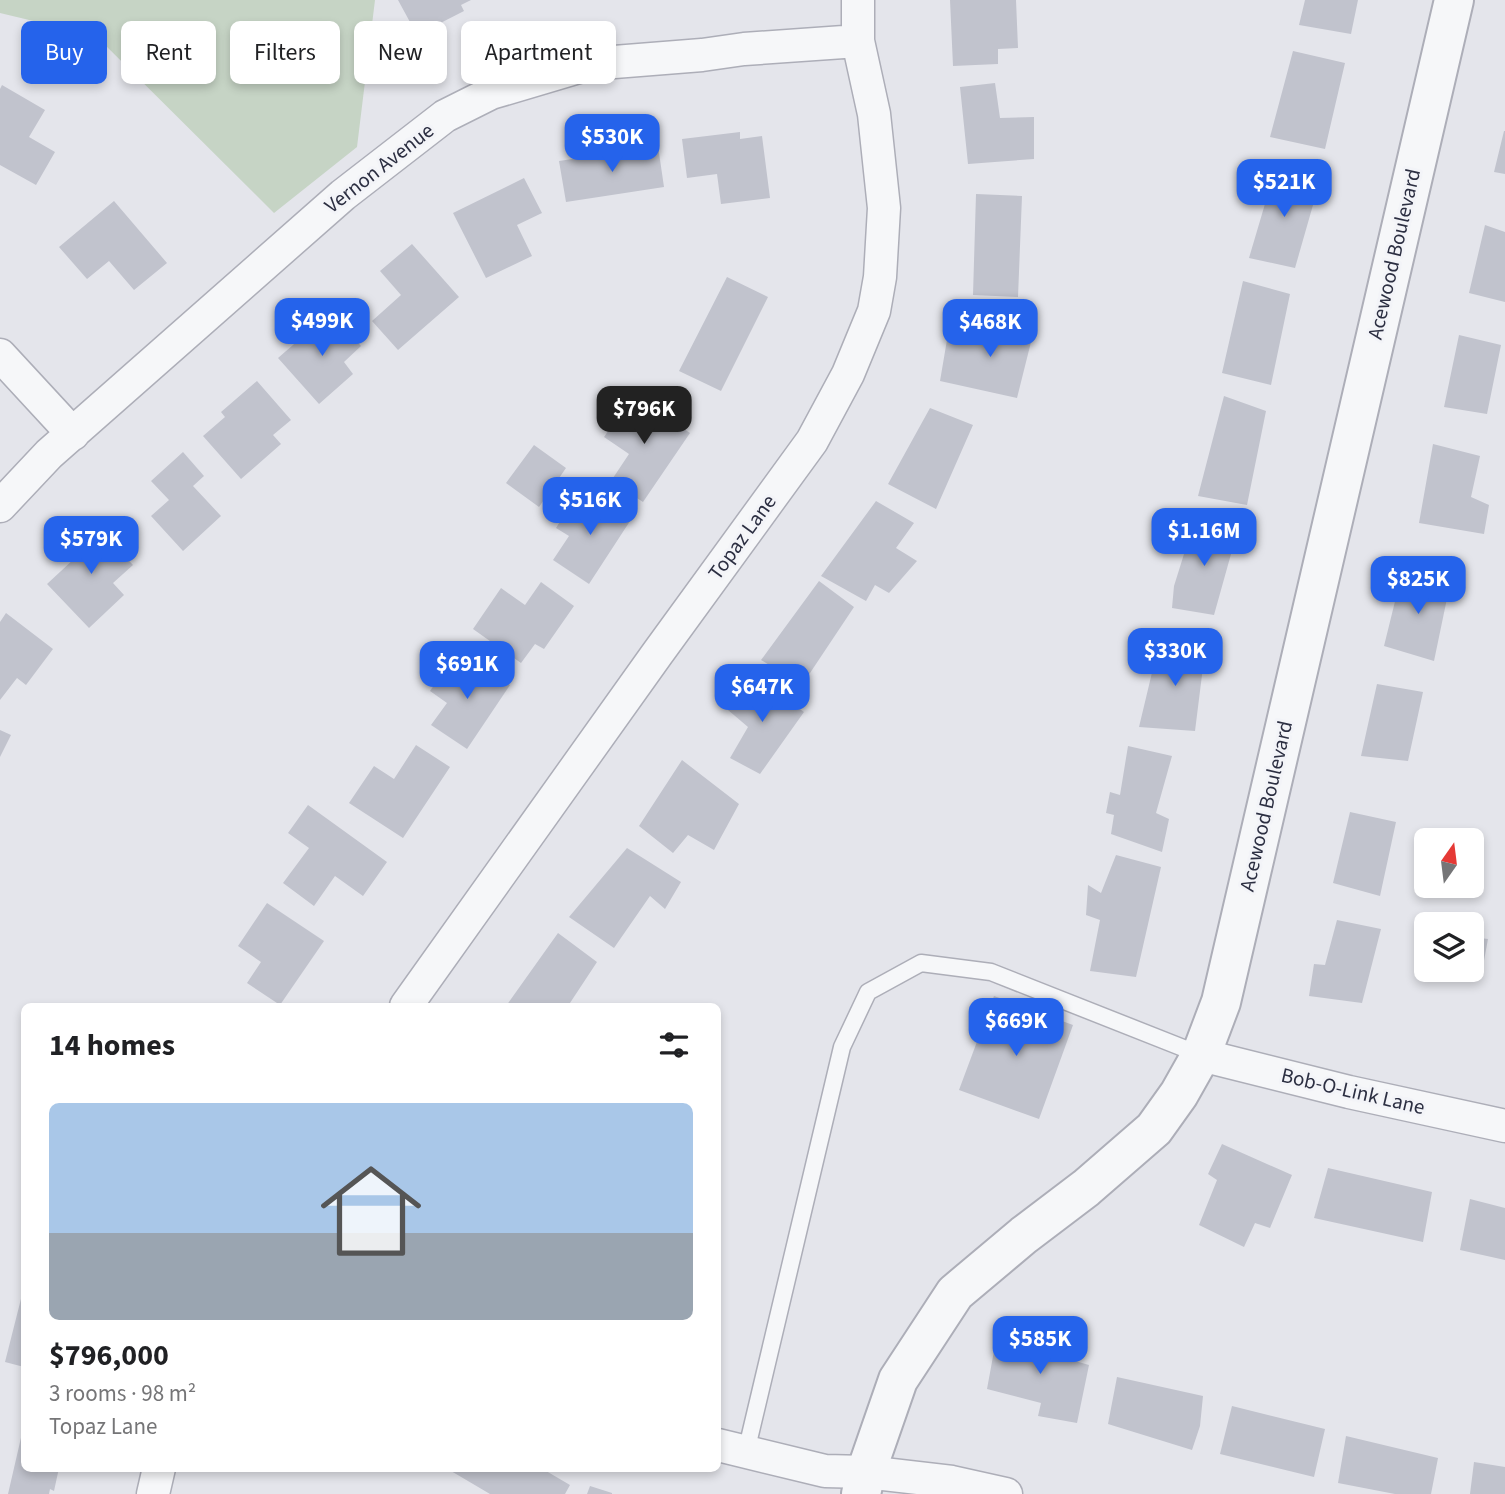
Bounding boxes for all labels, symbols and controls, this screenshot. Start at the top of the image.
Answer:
chip: Buy [21,21,107,84]
chip: Rent [121,21,216,84]
chip: Filters [230,21,340,84]
chip: New [354,21,447,84]
chip: Apartment [461,21,616,84]
pin: $530K [563,114,661,174]
street label: Vernon Avenue [318,116,440,220]
text: $530K [581,120,643,153]
pin: $521K [1235,160,1333,219]
text: $521K [1253,165,1315,198]
street label: Acewood Boulevard [1360,166,1428,342]
pin: $499K [273,298,371,358]
pin: $468K [941,300,1039,359]
text: $499K [291,304,353,337]
text: $468K [959,305,1021,338]
pin: $796K [595,386,693,446]
text: $796K [613,392,675,425]
pin: $516K [541,477,639,537]
text: $516K [559,483,621,516]
street label: Topaz Lane [701,488,783,586]
pin: $1.16M [1147,508,1261,568]
text: $1.16M [1167,514,1241,547]
pin: $579K [42,516,140,576]
text: $579K [60,522,122,555]
pin: $825K [1369,556,1467,616]
text: $825K [1387,562,1449,595]
pin: $330K [1126,628,1224,688]
text: $330K [1144,634,1206,667]
pin: $691K [418,642,516,701]
text: $691K [436,647,498,680]
pin: $647K [713,664,811,724]
text: $647K [731,670,793,703]
street label: Acewood Boulevard [1232,718,1300,894]
north arrow [1414,828,1484,898]
map controls [1414,828,1484,982]
button: layers [1414,912,1484,982]
pin: $669K [967,998,1065,1058]
text: $669K [985,1004,1047,1037]
text: 14 homes [49,1024,175,1067]
icon: filters [655,1026,693,1064]
street label: Bob-O-Link Lane [1278,1060,1428,1122]
icon: home [308,1148,434,1274]
pin: $585K [991,1316,1089,1376]
text: $585K [1009,1322,1071,1355]
text: $796,000 [49,1334,169,1377]
text: 3 rooms · 98 m² [49,1377,196,1410]
text: Topaz Lane [49,1410,157,1443]

